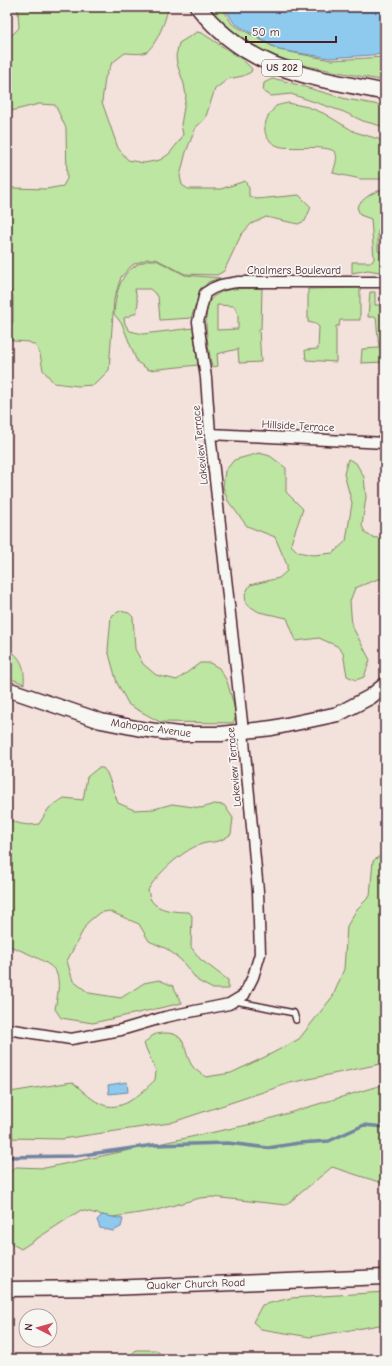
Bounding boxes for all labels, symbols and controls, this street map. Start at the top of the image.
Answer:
scale bar [246,18,336,44]
text: 50 m [252,25,280,39]
road number: US 202 [262,60,302,76]
street label: Chalmers Boulevard [247,264,341,277]
street label: Lakeview Terrace [189,404,211,485]
street label: Hillside Terrace [261,418,335,434]
street label: Mahopac Avenue [110,716,192,740]
street label: Lakeview Terrace [224,726,244,807]
street label: Quaker Church Road [146,1276,246,1292]
north arrow [18,1308,58,1348]
text: N [22,1323,35,1331]

